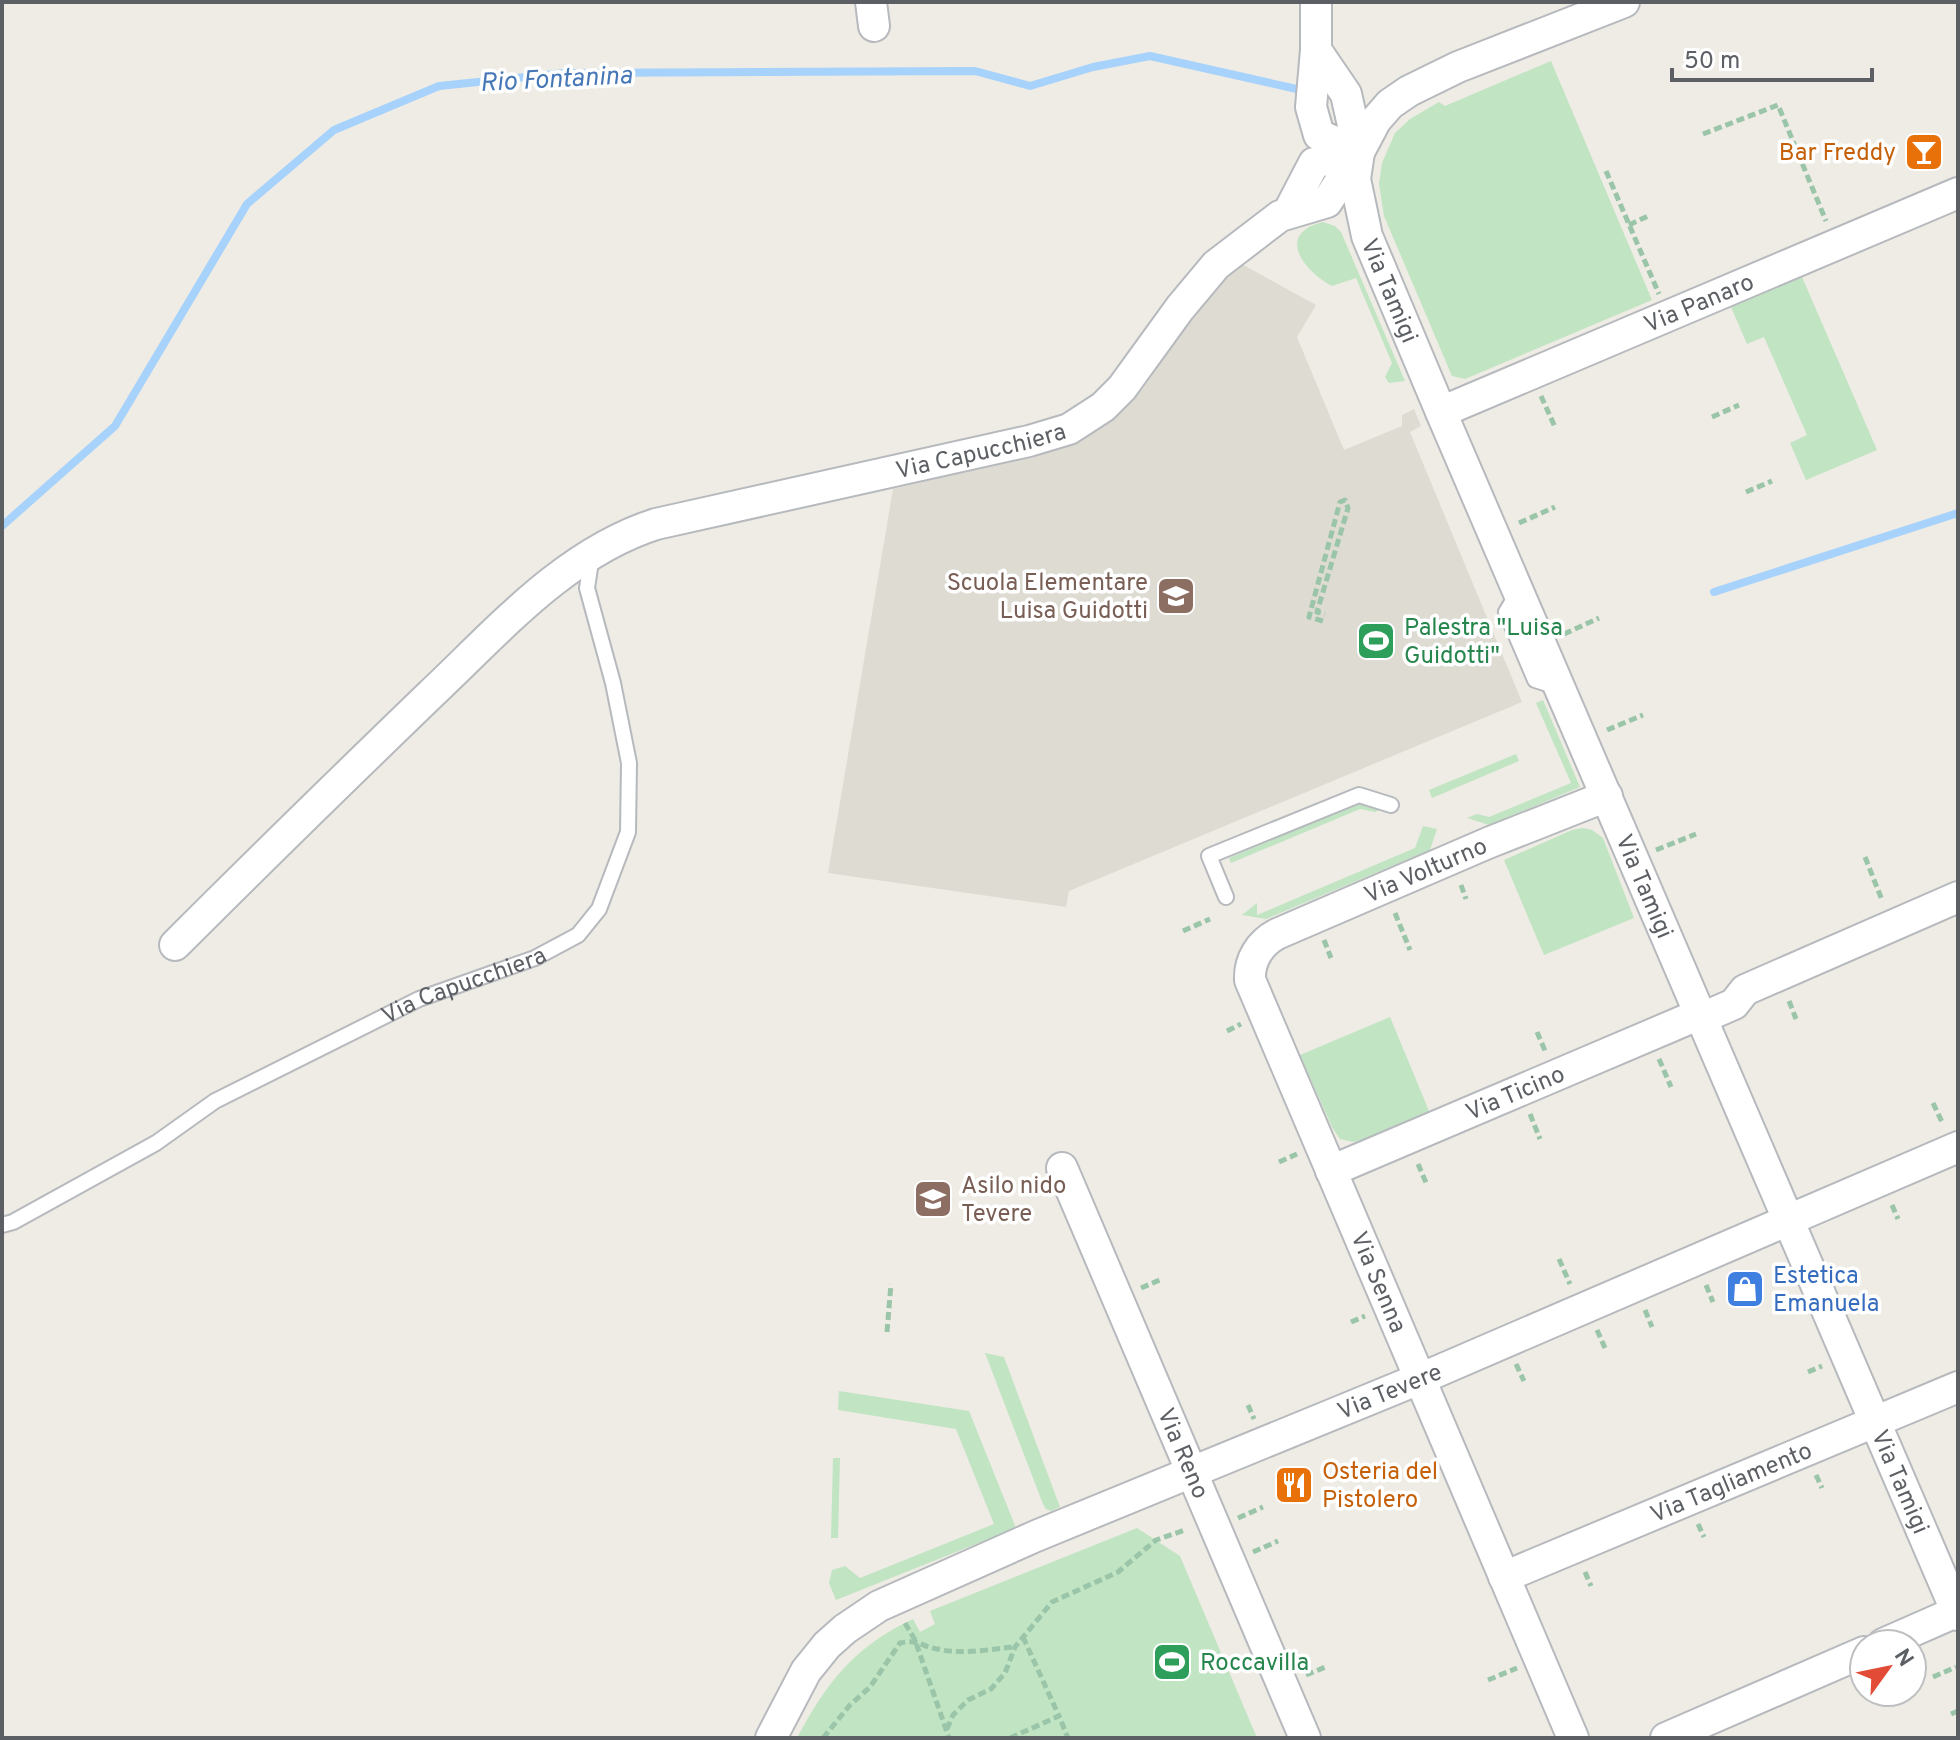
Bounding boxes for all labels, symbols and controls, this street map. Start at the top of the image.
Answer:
scale bar [1672,32,1872,82]
text: 50 m [1684,47,1740,77]
water label: Rio Fontanina [479,60,634,101]
bar icon: Bar Freddy [1903,131,1945,173]
place label: Bar Freddy [1779,139,1896,169]
street label: Via Tamigi [1353,235,1423,348]
street label: Via Panaro [1640,268,1759,341]
street label: Via Capucchiera [893,418,1070,487]
place label: Scuola Elementare Luisa Guidotti [947,569,1148,627]
school or university icon: Scuola Elementare Luisa Guidotti [1155,575,1197,617]
place label: Palestra "Luisa Guidotti" [1404,614,1563,672]
sports icon: Palestra "Luisa Guidotti" [1355,620,1397,662]
street label: Via Tamigi [1607,830,1679,944]
street label: Via Volturno [1360,832,1492,911]
street label: Via Capucchiera [377,942,552,1032]
street label: Via Ticino [1462,1060,1570,1129]
place label: Asilo nido Tevere [961,1172,1066,1230]
school or university icon: Asilo nido Tevere [912,1178,954,1220]
street label: Via Senna [1342,1228,1412,1338]
place label: Estetica Emanuela [1773,1262,1879,1320]
shop icon: Estetica Emanuela [1724,1268,1766,1310]
street label: Via Tevere [1333,1358,1447,1428]
street label: Via Reno [1149,1404,1214,1504]
street label: Via Tamigi [1863,1426,1934,1539]
street label: Via Tagliamento [1646,1437,1817,1531]
place label: Osteria del Pistolero [1322,1458,1438,1516]
restaurant icon: Osteria del Pistolero [1273,1464,1315,1506]
north arrow [1848,1628,1928,1708]
sports icon: Roccavilla [1151,1641,1193,1683]
text: N [1887,1644,1918,1672]
place label: Roccavilla [1200,1649,1309,1679]

